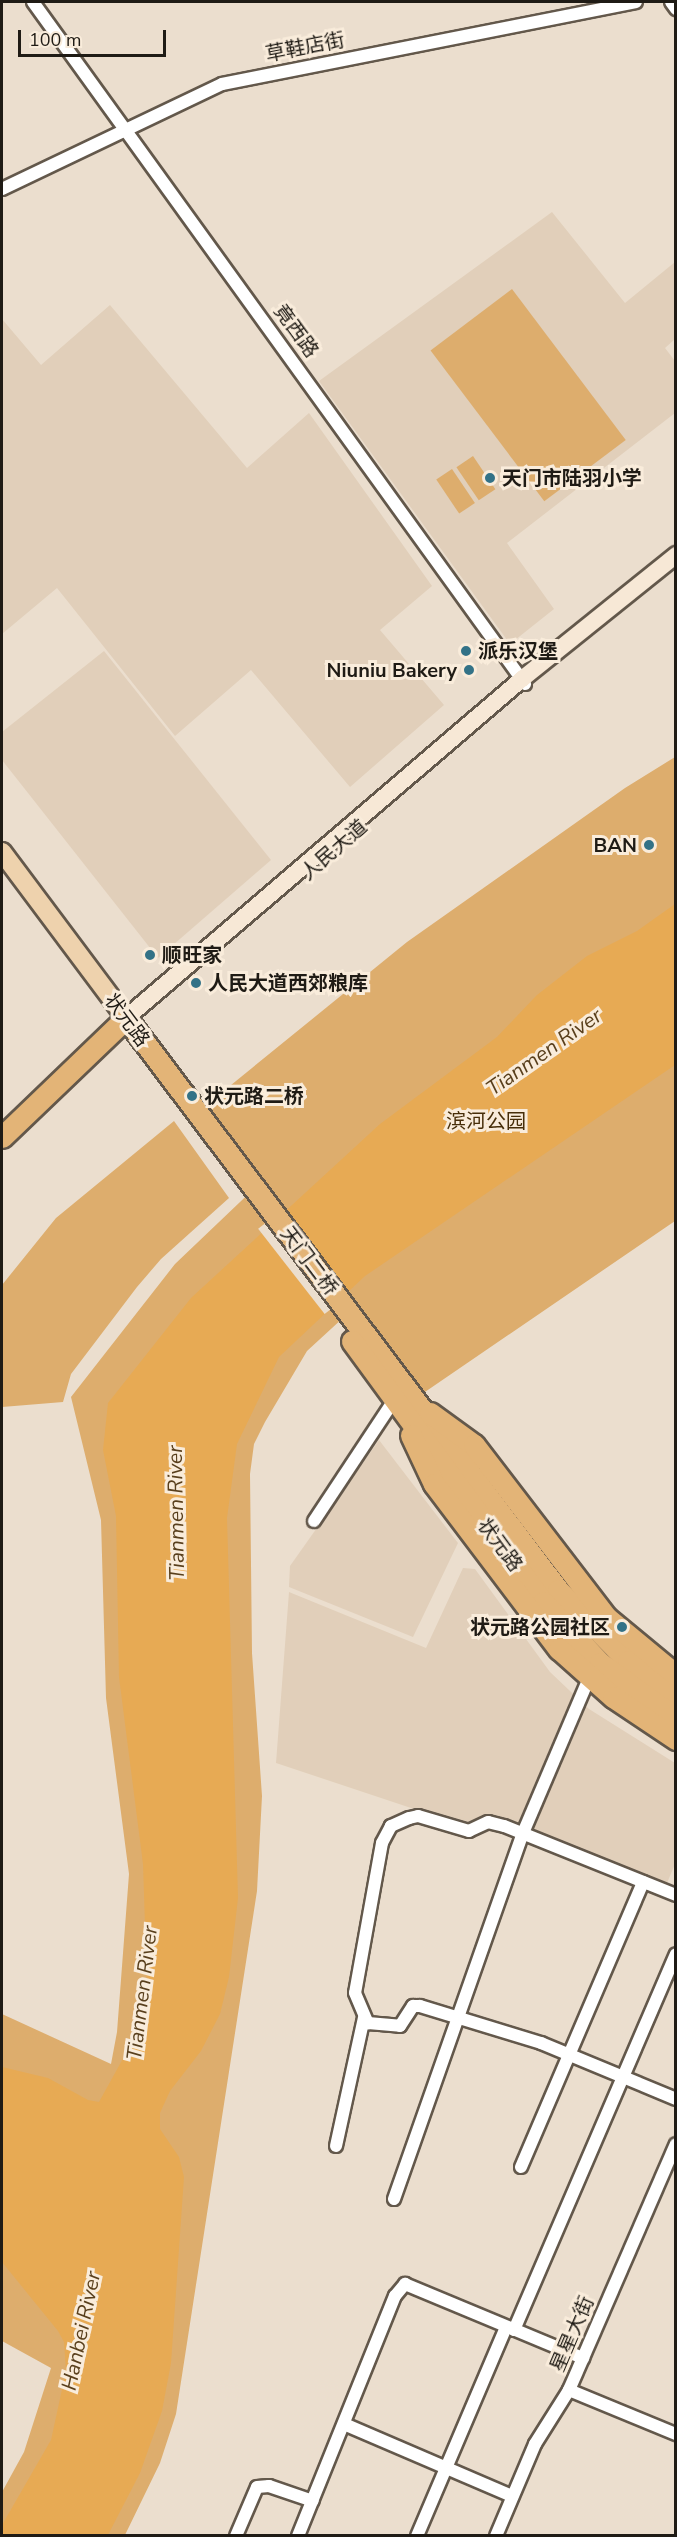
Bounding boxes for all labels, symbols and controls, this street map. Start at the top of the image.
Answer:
scale bar [21,18,170,56]
text: 100 m [29,28,81,52]
street label: 草鞋店街 [263,28,347,66]
street label: 竟西路 [269,300,323,362]
place label: 天门市陆羽小学 [502,466,642,490]
marker: 天门市陆羽小学 [483,471,497,485]
place label: 派乐汉堡 [478,639,558,663]
marker: 派乐汉堡 [459,644,473,658]
place label: Niuniu Bakery [327,658,457,682]
marker: Niuniu Bakery [462,663,476,677]
street label: 人民大道 [296,815,372,885]
place label: BAN [594,833,637,857]
marker: BAN [642,838,656,852]
place label: 顺旺家 [162,943,222,967]
marker: 顺旺家 [143,948,157,962]
place label: 人民大道西郊粮库 [208,971,368,995]
marker: 人民大道西郊粮库 [189,976,203,990]
street label: 状元路 [99,989,155,1051]
water label: Tianmen River [481,1003,607,1101]
place label: 状元路二桥 [204,1084,304,1108]
marker: 状元路二桥 [185,1089,199,1103]
park label: 滨河公园 [446,1109,526,1133]
street label: 天门二桥 [275,1222,343,1300]
water label: Tianmen River [162,1445,190,1581]
street label: 状元路 [473,1514,527,1576]
place label: 状元路公园社区 [470,1615,610,1639]
marker: 状元路公园社区 [615,1620,629,1634]
water label: Tianmen River [121,1924,163,2062]
water label: Hanbei River [56,2269,106,2393]
street label: 星星大街 [545,2292,599,2376]

